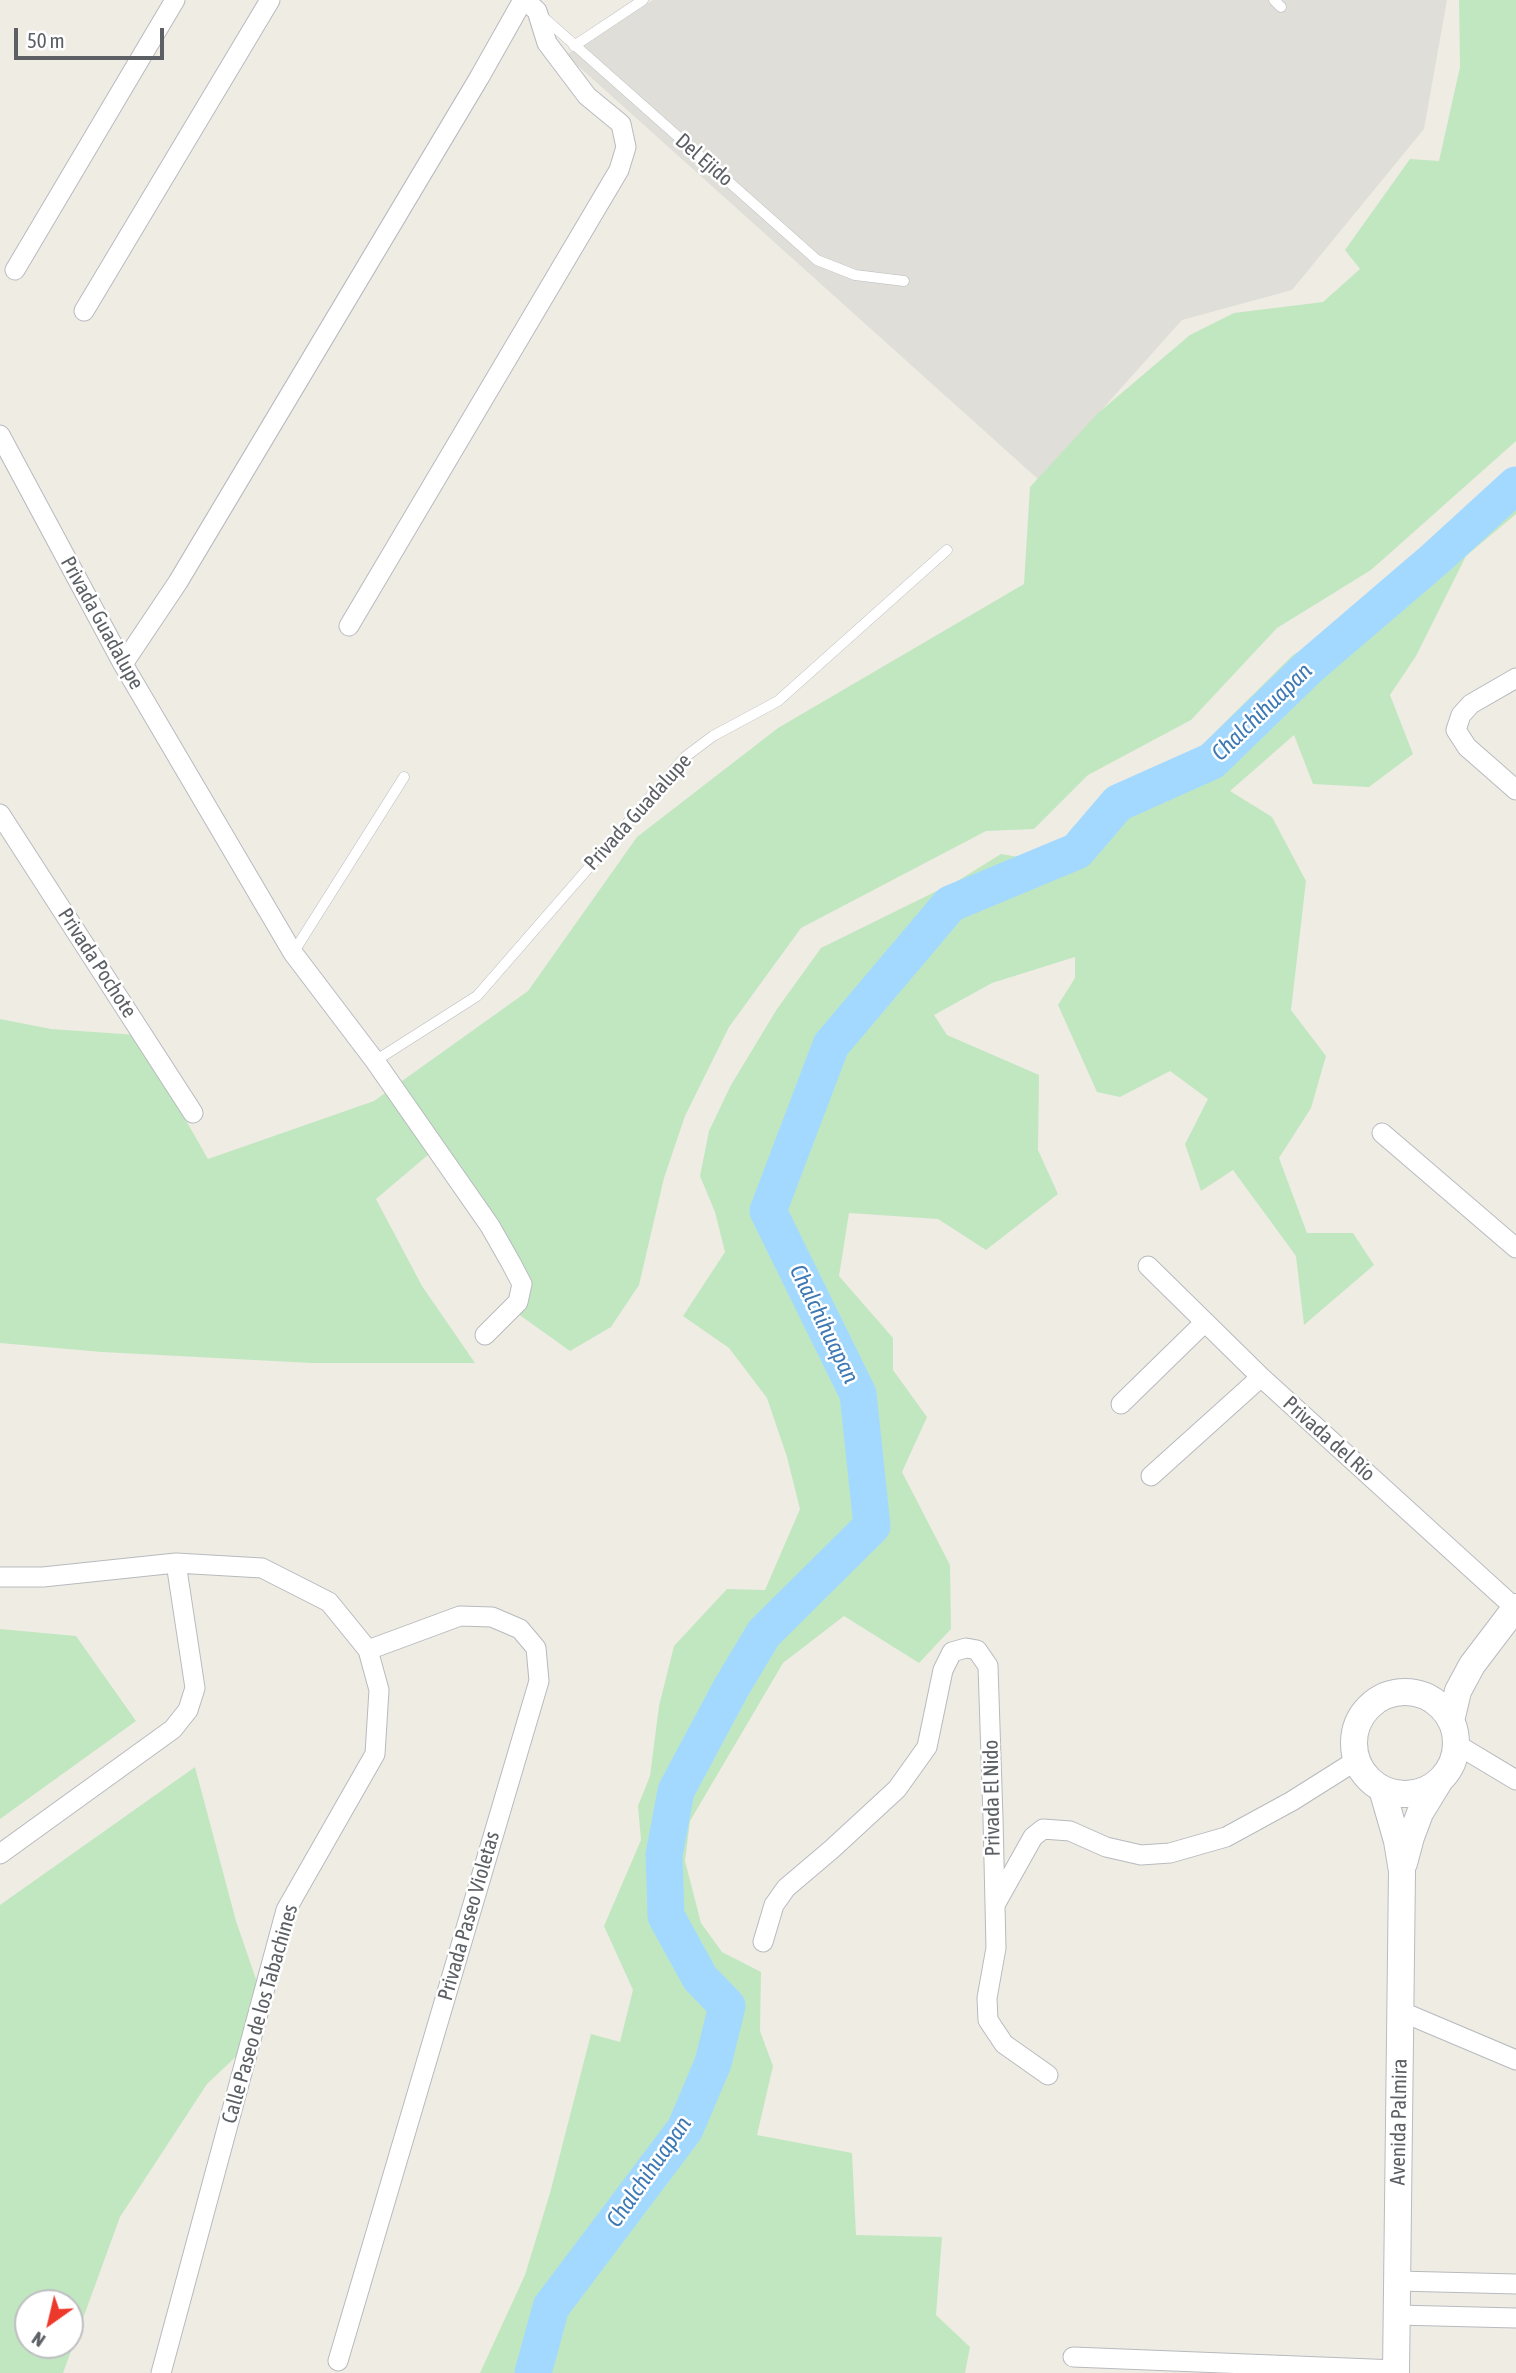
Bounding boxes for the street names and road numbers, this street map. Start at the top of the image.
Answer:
street label: Del Ejido [670,128,738,192]
street label: Privada Guadalupe [55,552,149,694]
street label: Privada Guadalupe [579,749,697,875]
street label: Privada Pochote [52,904,142,1022]
street label: Privada del Río [1278,1391,1380,1487]
street label: Privada El Nido [978,1740,1006,1856]
street label: Privada Paseo Violetas [433,1829,505,2003]
street label: Calle Paseo de los Tabachines [217,1902,303,2126]
street label: Avenida Palmira [1385,2059,1413,2185]

